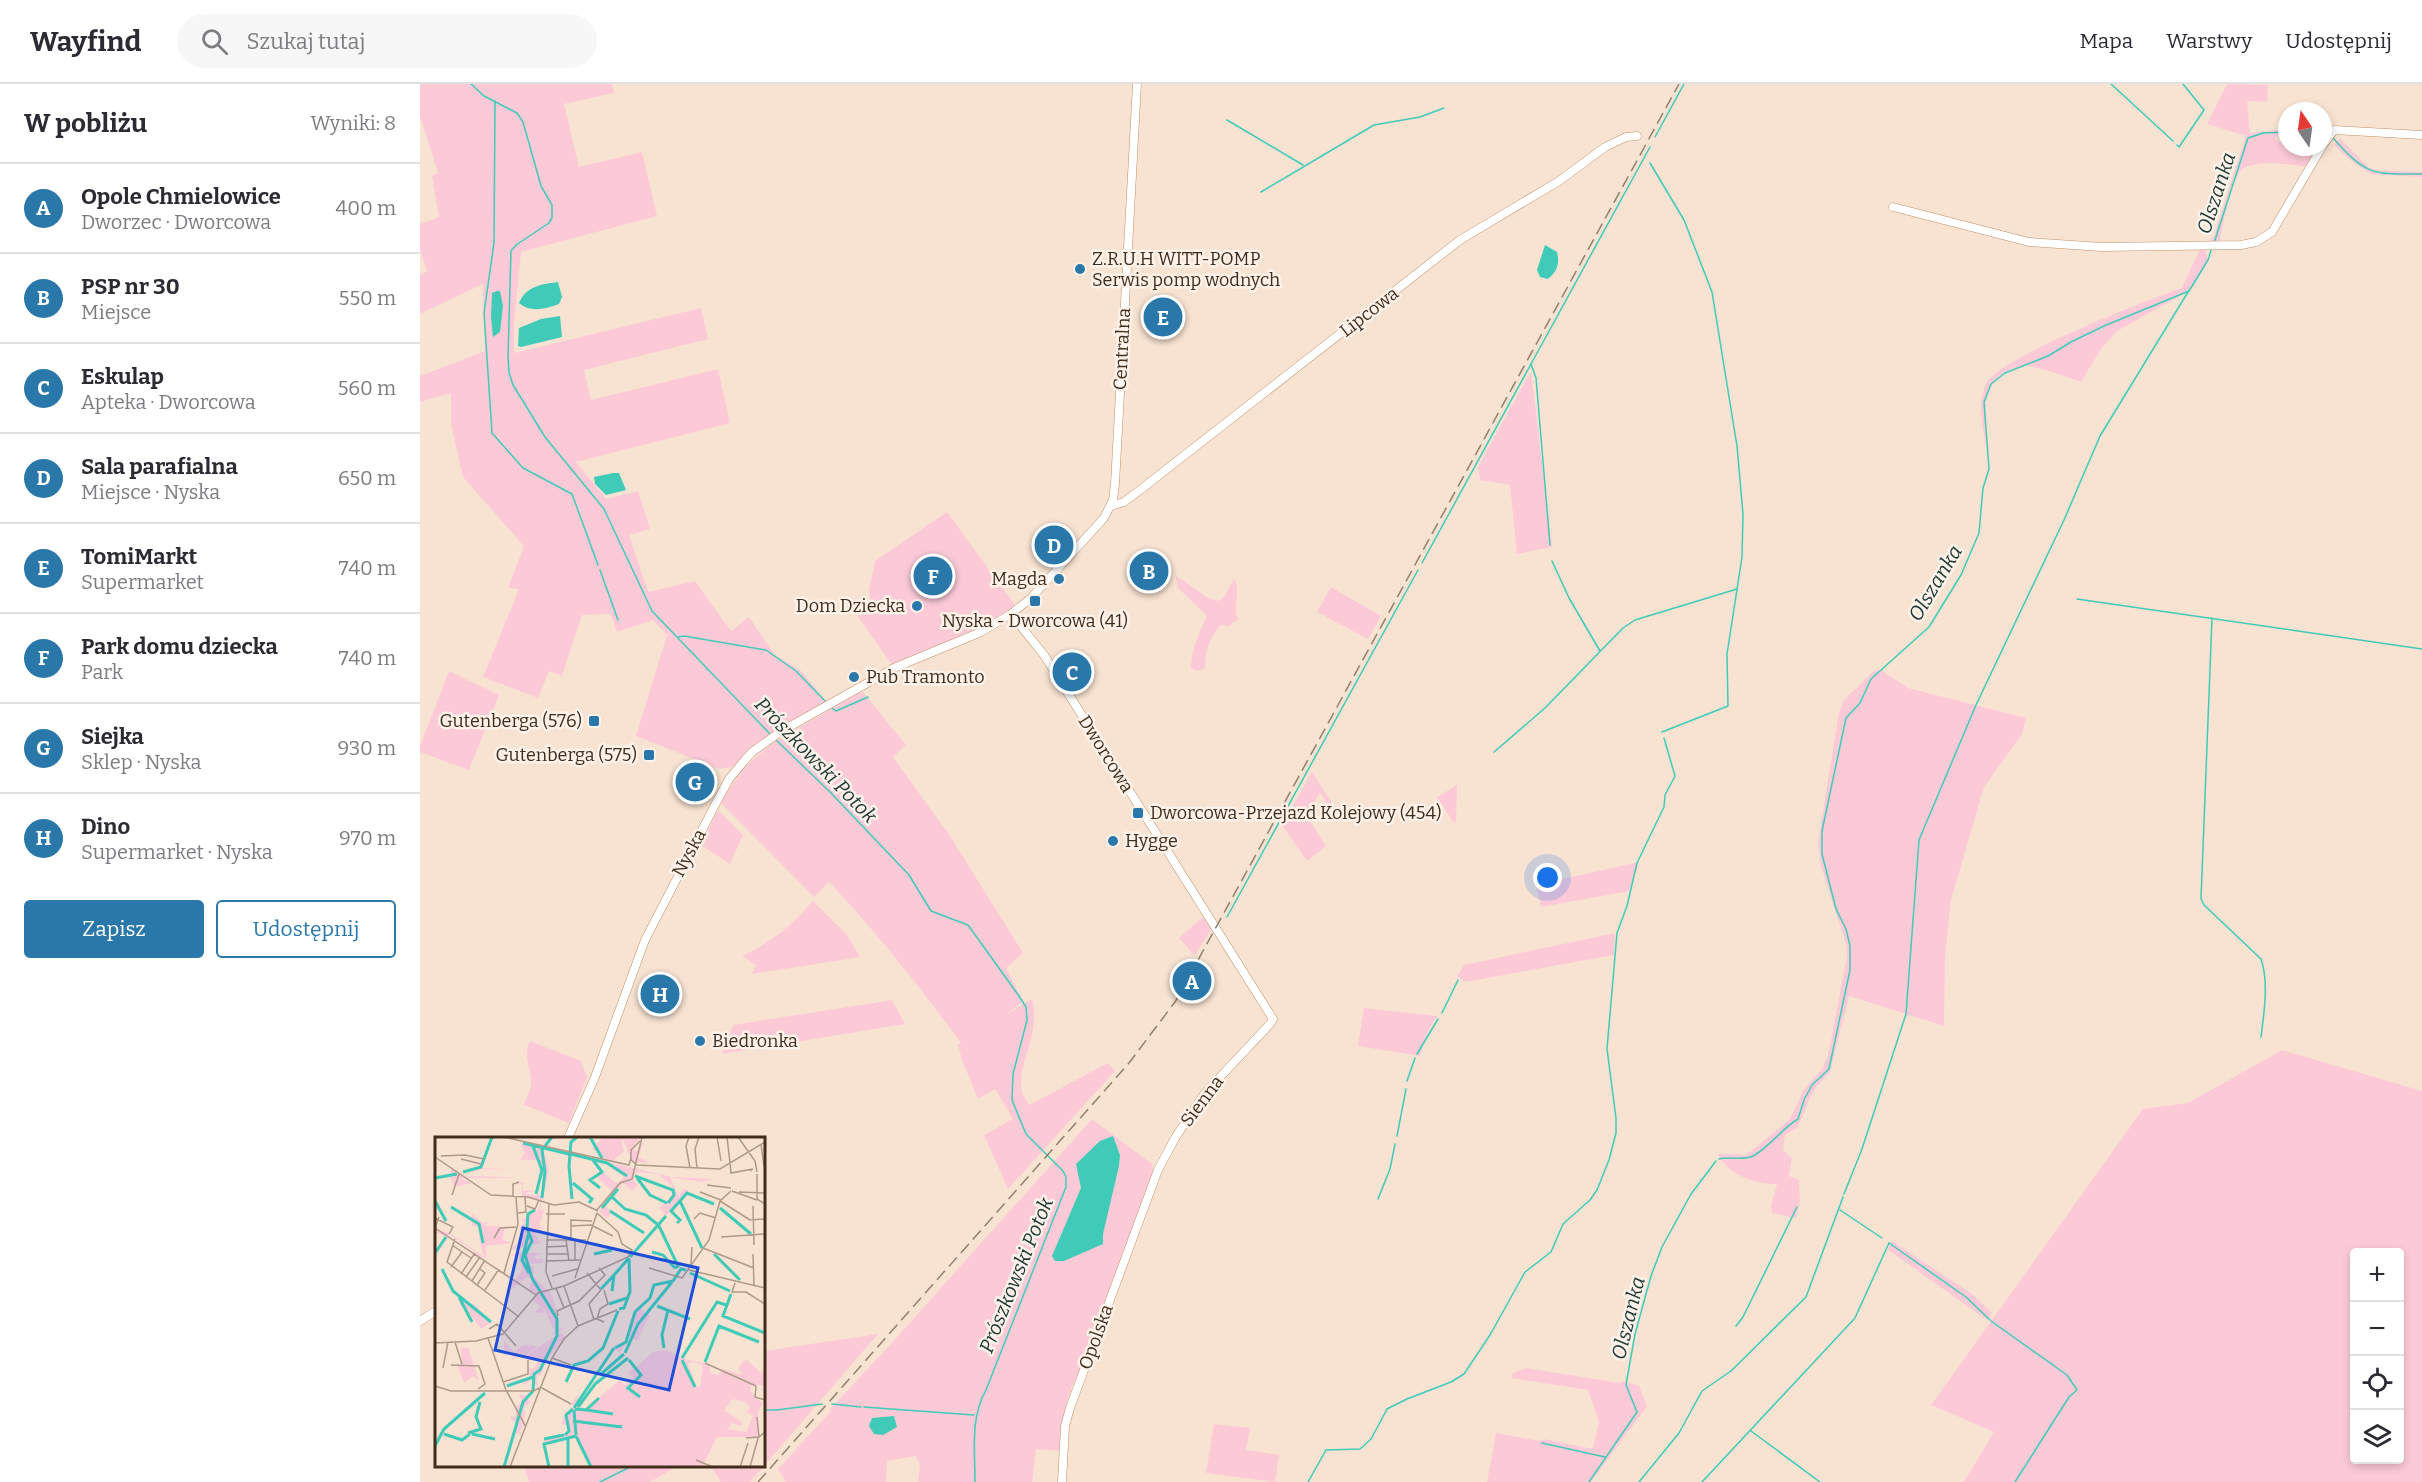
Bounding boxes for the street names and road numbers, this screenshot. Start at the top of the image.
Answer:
street label: Lipcowa [1335,282,1403,342]
street label: Centralna [1109,307,1135,391]
street label: Dworcowa [1074,711,1139,797]
street label: Nyska [667,825,711,881]
street label: Sienna [1176,1071,1228,1131]
street label: Opolska [1074,1301,1118,1372]

